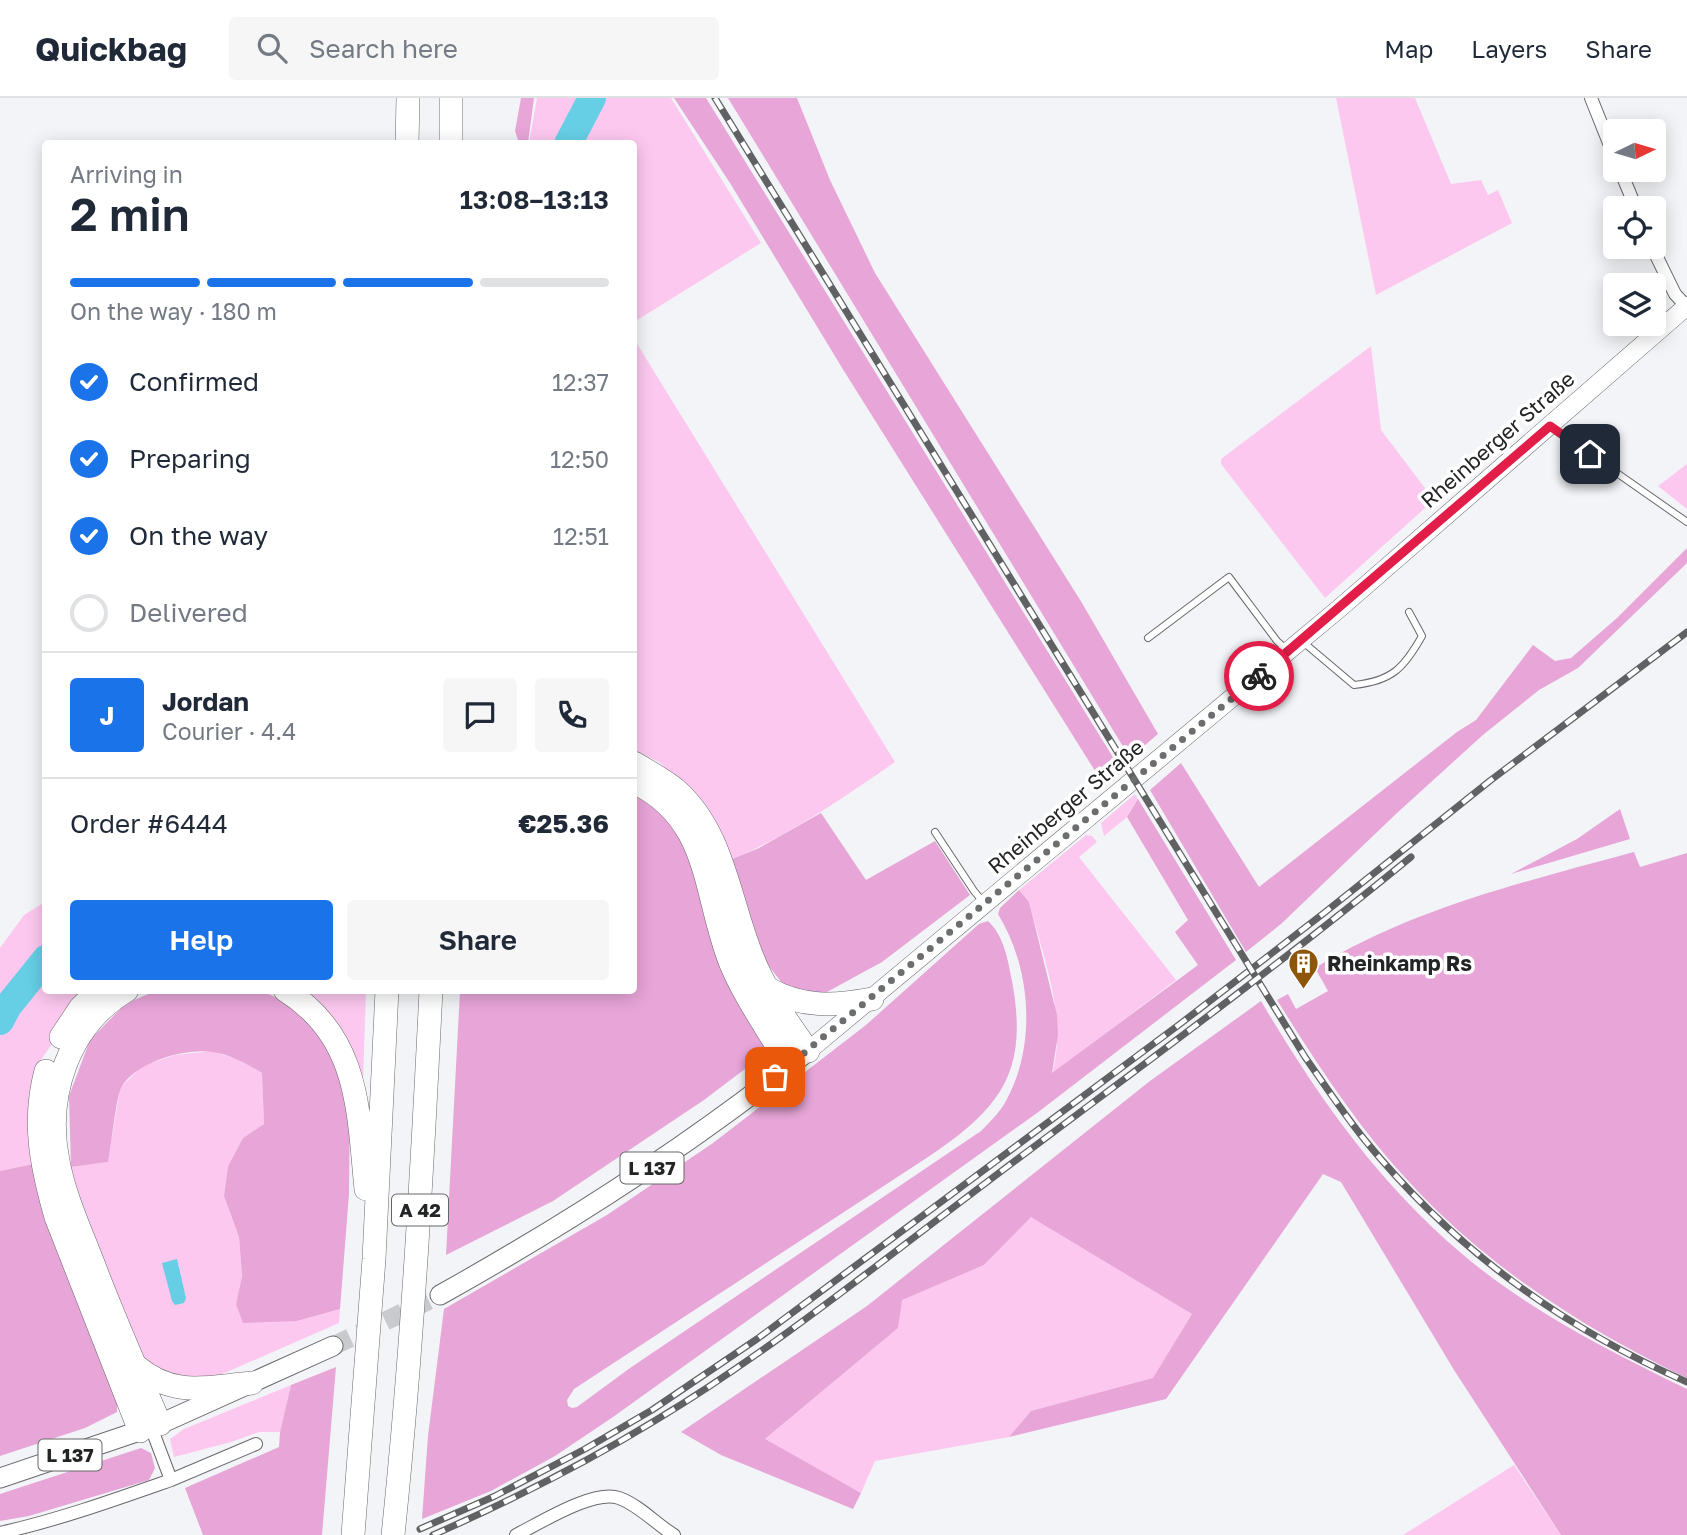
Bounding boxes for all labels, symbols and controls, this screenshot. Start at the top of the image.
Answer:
search box [229,17,719,80]
text: Quickbag [35,29,187,68]
icon: search [253,29,291,67]
text: Search here [309,33,458,64]
text: Map [1384,34,1433,63]
text: Layers [1471,34,1547,63]
text: Share [1585,34,1652,63]
north arrow [1603,119,1666,182]
map controls [1603,119,1666,336]
text: Arriving in [70,160,183,188]
text: 13:08–13:13 [460,184,609,215]
text: 2 min [70,186,190,241]
button: locate [1603,196,1666,259]
button: layers [1603,273,1666,336]
text: On the way · 180 m [70,297,277,325]
icon: check [70,363,108,401]
street label: Rheinberger Straße [1415,365,1580,513]
text: Confirmed [129,366,259,397]
text: 12:37 [552,368,609,396]
pin [1560,424,1620,484]
icon: home [1571,435,1609,473]
icon: check [70,440,108,478]
text: Preparing [129,443,251,474]
text: 12:50 [550,445,609,473]
icon: check [70,517,108,555]
text: On the way [129,520,268,551]
text: 12:51 [553,522,609,550]
text: Delivered [129,597,248,628]
courier [1224,641,1294,711]
icon: bike [1240,657,1278,695]
button: chat [443,678,517,752]
button: phone [535,678,609,752]
text: Jordan [162,686,249,717]
text: J [100,700,114,731]
text: Courier · 4.4 [162,717,296,745]
street label: Rheinberger Straße [982,734,1148,879]
text: Order #6444 [70,808,228,839]
text: €25.36 [518,808,609,839]
button: Help [70,900,333,980]
button: Share [347,900,609,980]
building icon: Rheinkamp Rs [1287,947,1321,991]
place label: Rheinkamp Rs [1327,950,1472,976]
pin [745,1047,805,1107]
icon: bag [756,1058,794,1096]
road number: L 137 [620,1152,684,1184]
road number: A 42 [392,1194,448,1226]
road number: L 137 [38,1440,102,1470]

